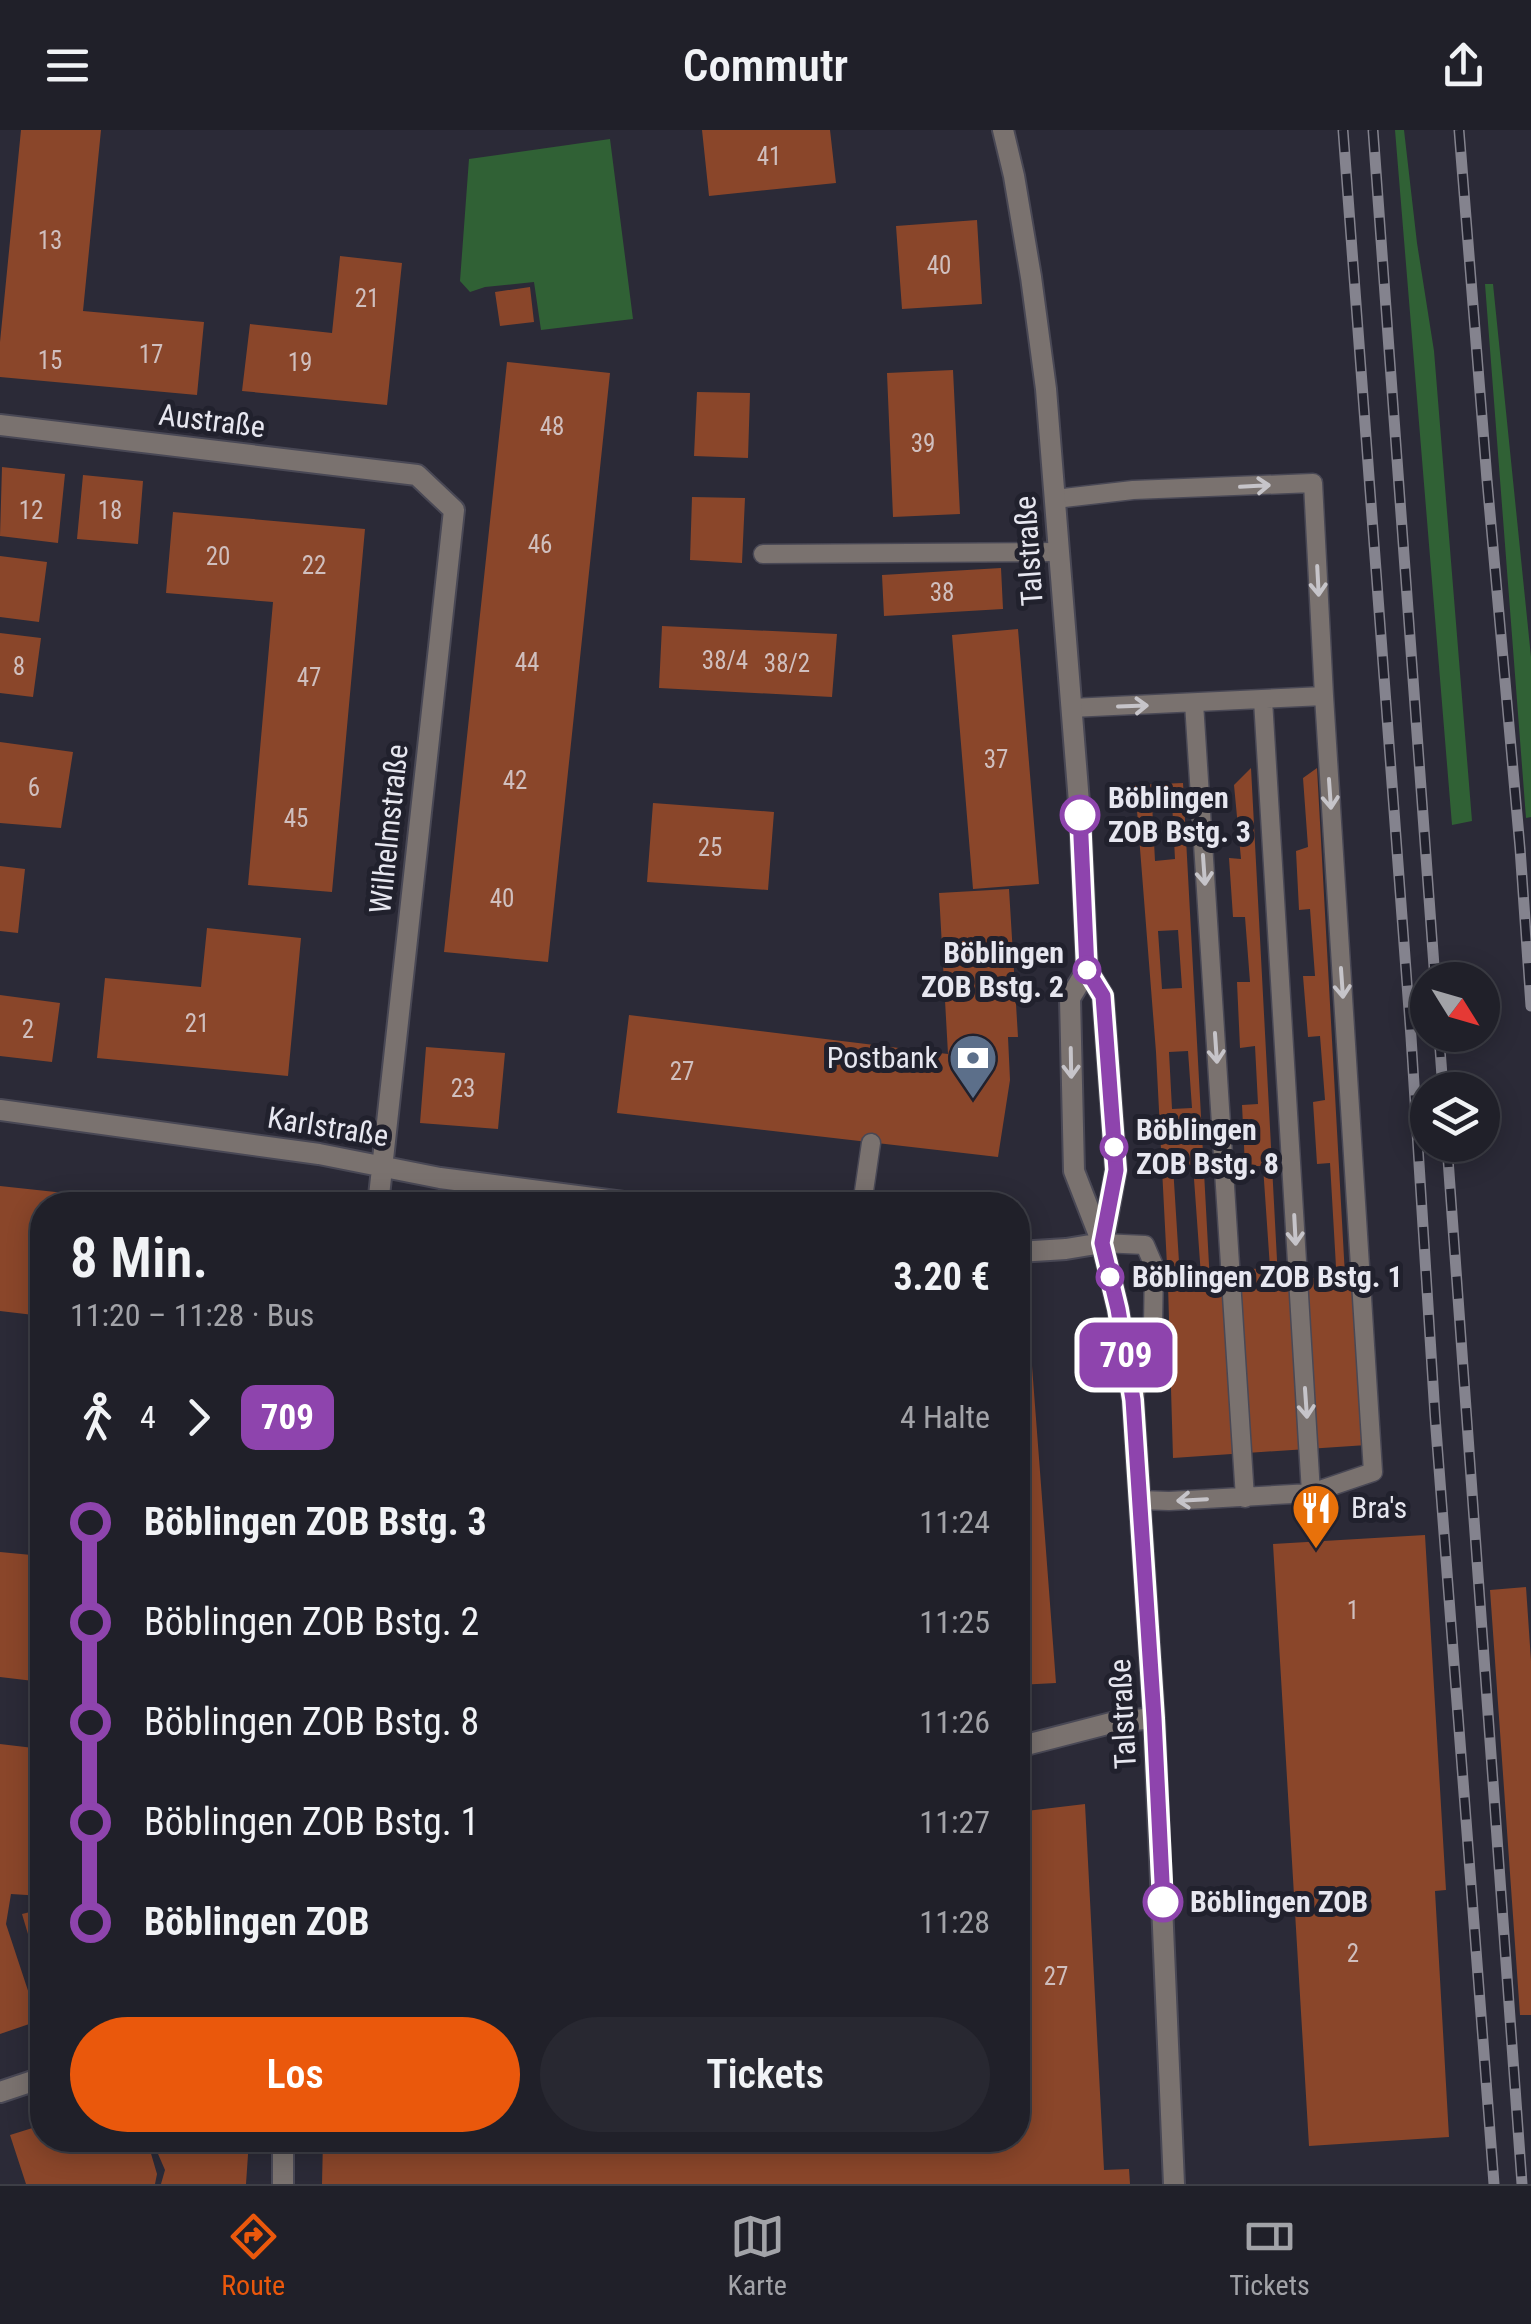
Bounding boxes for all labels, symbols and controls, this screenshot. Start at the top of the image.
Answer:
icon: menu [40,38,95,93]
icon: share [1436,38,1491,93]
text: Commutr [683,39,848,92]
house number: 41 [757,142,781,171]
house number: 13 [38,226,62,255]
house number: 40 [927,251,951,280]
house number: 21 [355,284,379,313]
house number: 17 [139,340,163,369]
house number: 15 [38,346,62,375]
house number: 19 [288,348,312,377]
street label: Austraße [157,397,267,444]
house number: 48 [540,412,564,441]
house number: 39 [911,429,935,458]
one-way arrow [1238,476,1270,495]
street label: Talstraße [1007,495,1050,607]
house number: 12 [19,496,43,525]
house number: 18 [98,496,122,525]
house number: 46 [528,530,552,559]
house number: 20 [206,542,230,571]
house number: 22 [302,551,326,580]
one-way arrow [1309,564,1328,596]
house number: 38 [930,578,954,607]
house number: 38/4 [702,646,748,675]
house number: 44 [515,648,539,677]
house number: 38/2 [764,649,810,678]
house number: 8 [13,652,25,681]
house number: 47 [297,663,321,692]
one-way arrow [1116,696,1148,715]
street label: Wilhelmstraße [362,743,415,915]
house number: 37 [984,745,1008,774]
house number: 42 [503,766,527,795]
house number: 6 [28,773,40,802]
one-way arrow [1321,777,1340,809]
place label: Böblingen ZOB Bstg. 3 [1108,780,1251,849]
marker: Böblingen ZOB Bstg. 3 [1061,796,1099,834]
house number: 45 [284,804,308,833]
house number: 25 [698,833,722,862]
one-way arrow [1195,854,1214,886]
house number: 40 [490,884,514,913]
place label: Böblingen ZOB Bstg. 2 [921,935,1064,1004]
marker: Böblingen ZOB Bstg. 2 [1074,957,1100,983]
north arrow [1410,962,1500,1052]
map controls [1410,962,1500,1162]
one-way arrow [1333,966,1352,998]
house number: 21 [185,1009,209,1038]
house number: 2 [22,1015,34,1044]
bank icon: Postbank [947,1032,999,1100]
one-way arrow [1207,1032,1226,1064]
place label: Postbank [827,1040,938,1075]
one-way arrow [1062,1046,1080,1079]
house number: 27 [670,1057,694,1086]
button: layers [1410,1072,1500,1162]
house number: 23 [451,1074,475,1103]
street label: Karlstraße [265,1100,391,1153]
place label: Böblingen ZOB Bstg. 8 [1136,1112,1279,1181]
marker: Böblingen ZOB Bstg. 8 [1101,1134,1127,1160]
one-way arrow [1286,1213,1305,1245]
text: 8 Min. [70,1226,208,1290]
text: 3.20 € [893,1255,990,1299]
place label: Böblingen ZOB Bstg. 1 [1132,1259,1403,1294]
marker: Böblingen ZOB Bstg. 1 [1097,1264,1123,1290]
text: 11:20 – 11:28 · Bus [70,1296,314,1334]
line badge: 709 [1068,1322,1184,1388]
text: 709 [1099,1335,1153,1376]
one-way arrow [1297,1387,1316,1419]
icon: walk [70,1390,125,1445]
icon: forward [171,1390,226,1445]
text: 709 [261,1397,314,1438]
text: 4 [140,1398,156,1436]
text: 4 Halte [900,1398,990,1436]
restaurant icon: Bra's [1290,1482,1342,1550]
place label: Bra's [1351,1490,1407,1525]
one-way arrow [1177,1491,1209,1510]
text: Böblingen ZOB Bstg. 3 [144,1500,487,1544]
text: 11:24 [919,1503,990,1541]
house number: 1 [1347,1596,1359,1625]
text: Böblingen ZOB Bstg. 2 [144,1600,479,1644]
text: 11:25 [919,1603,990,1641]
street label: Talstraße [1102,1658,1143,1770]
text: Böblingen ZOB Bstg. 8 [144,1700,479,1744]
text: 11:26 [919,1703,990,1741]
text: Böblingen ZOB Bstg. 1 [144,1800,479,1844]
text: 11:27 [919,1803,990,1841]
marker: Böblingen ZOB [1144,1883,1182,1921]
place label: Böblingen ZOB [1190,1884,1368,1919]
text: Böblingen ZOB [144,1900,370,1944]
text: 11:28 [919,1903,990,1941]
house number: 2 [1347,1939,1359,1968]
house number: 27 [1044,1962,1068,1991]
button: Los [70,2017,520,2132]
button: Tickets [540,2017,990,2132]
tab: Route [221,2209,285,2302]
tab: Karte [728,2209,787,2302]
tab: Tickets [1229,2209,1310,2302]

